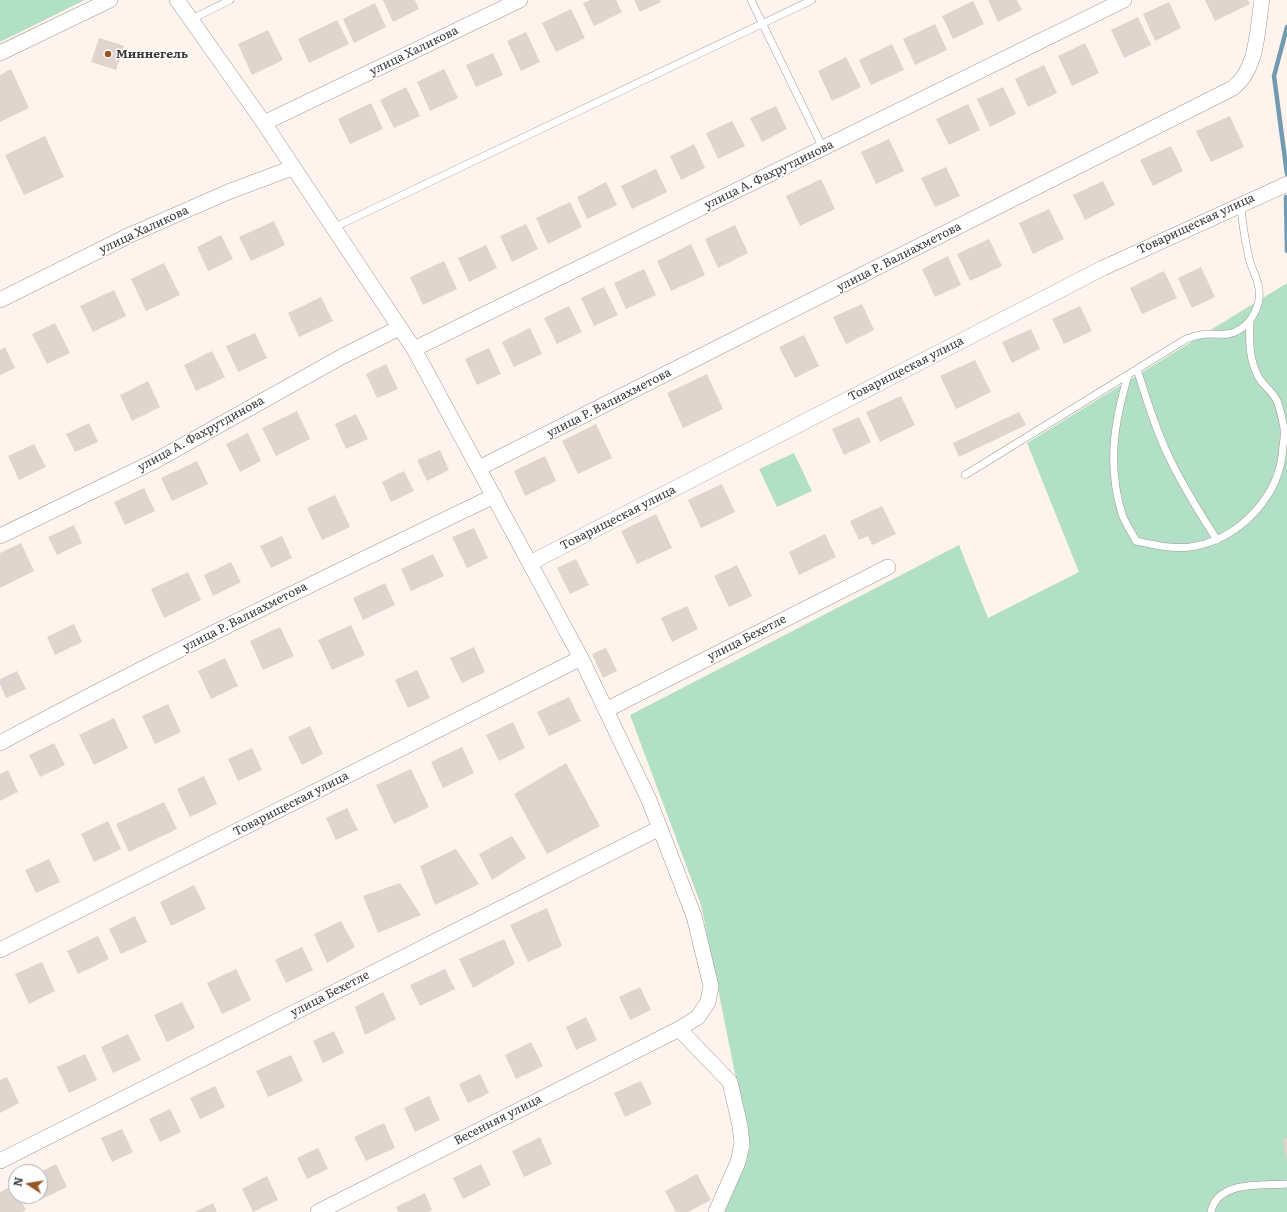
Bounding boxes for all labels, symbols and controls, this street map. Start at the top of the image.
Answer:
street label: улица Халикова [367,23,461,79]
place label: Миннегель [116,47,188,61]
marker: Миннегель [103,49,113,59]
street label: улица А. Фахрутдинова [702,137,836,213]
street label: Товарищеская улица [1135,190,1257,258]
street label: улица Халикова [97,203,191,257]
street label: улица Р. Валиахметова [834,219,964,295]
street label: Товарищеская улица [846,334,966,404]
street label: улица Р. Валиахметова [544,365,674,441]
street label: улица А. Фахрутдинова [135,393,267,475]
street label: Товарищеская улица [558,483,678,553]
street label: улица Р. Валиахметова [180,579,310,655]
street label: улица Бехетле [705,612,789,664]
street label: Товарищеская улица [231,769,351,839]
street label: улица Бехетле [288,968,372,1020]
street label: Весенняя улица [452,1092,544,1148]
north arrow [8,1164,48,1204]
text: N [8,1176,26,1188]

